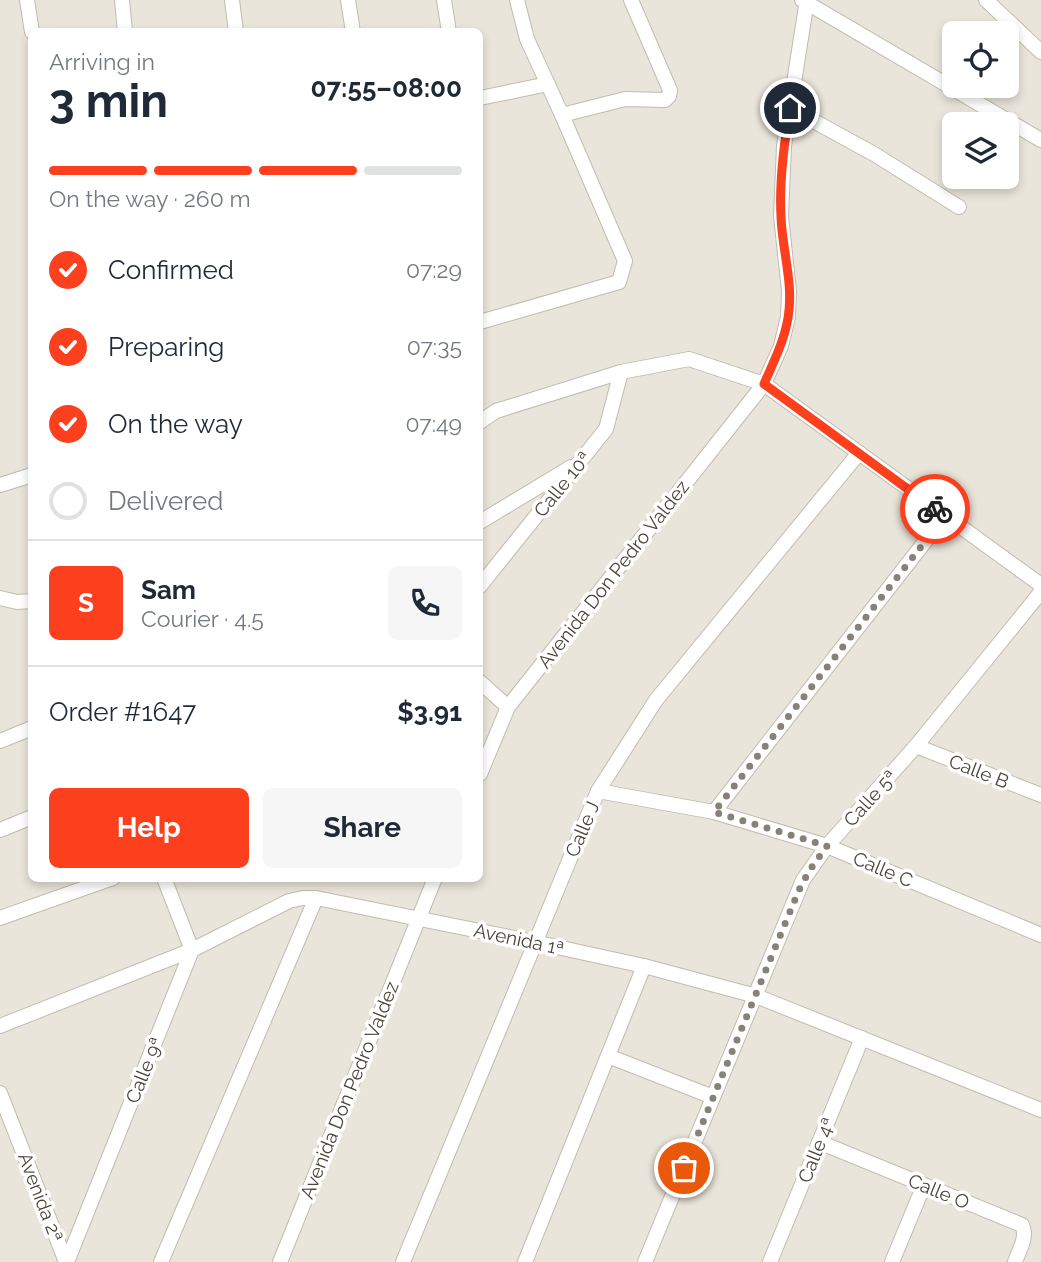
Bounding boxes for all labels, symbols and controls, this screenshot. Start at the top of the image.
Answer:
map controls [942,21,1019,189]
button: locate [942,21,1019,98]
text: Arriving in [49,48,155,75]
text: 07:55–08:00 [311,73,462,103]
text: 3 min [49,74,168,128]
pin [760,78,820,138]
icon: home [771,89,809,127]
button: layers [942,112,1019,189]
text: On the way · 260 m [49,185,251,212]
icon: check [49,251,87,289]
text: Confirmed [108,255,234,285]
text: 07:29 [406,256,462,283]
icon: check [49,328,87,366]
text: Preparing [108,332,224,362]
text: 07:35 [407,333,462,360]
icon: check [49,405,87,443]
text: On the way [108,409,243,439]
text: 07:49 [405,410,462,437]
street label: Calle 10ª [529,447,595,521]
courier [900,474,970,544]
street label: Avenida Don Pedro Valdez [533,476,693,672]
text: Delivered [108,486,223,516]
icon: bike [916,490,954,528]
button: phone [388,566,462,640]
text: Sam [141,575,196,605]
text: S [78,588,94,618]
text: Courier · 4.5 [141,605,264,632]
text: Order #1647 [49,697,196,727]
text: $3.91 [397,697,462,727]
street label: Calle B [946,750,1012,792]
street label: Calle 5ª [839,765,901,831]
button: Help [49,788,249,868]
button: Share [263,788,462,868]
street label: Calle J [560,798,604,860]
street label: Calle C [850,847,916,891]
street label: Avenida 1ª [472,919,566,959]
street label: Avenida Don Pedro Valdez [295,978,403,1202]
street label: Calle 9ª [121,1034,167,1106]
street label: Calle 4ª [793,1114,839,1186]
pin [654,1138,714,1198]
street label: Avenida 2ª [14,1149,68,1245]
icon: bag [665,1149,703,1187]
street label: Calle O [905,1169,973,1213]

